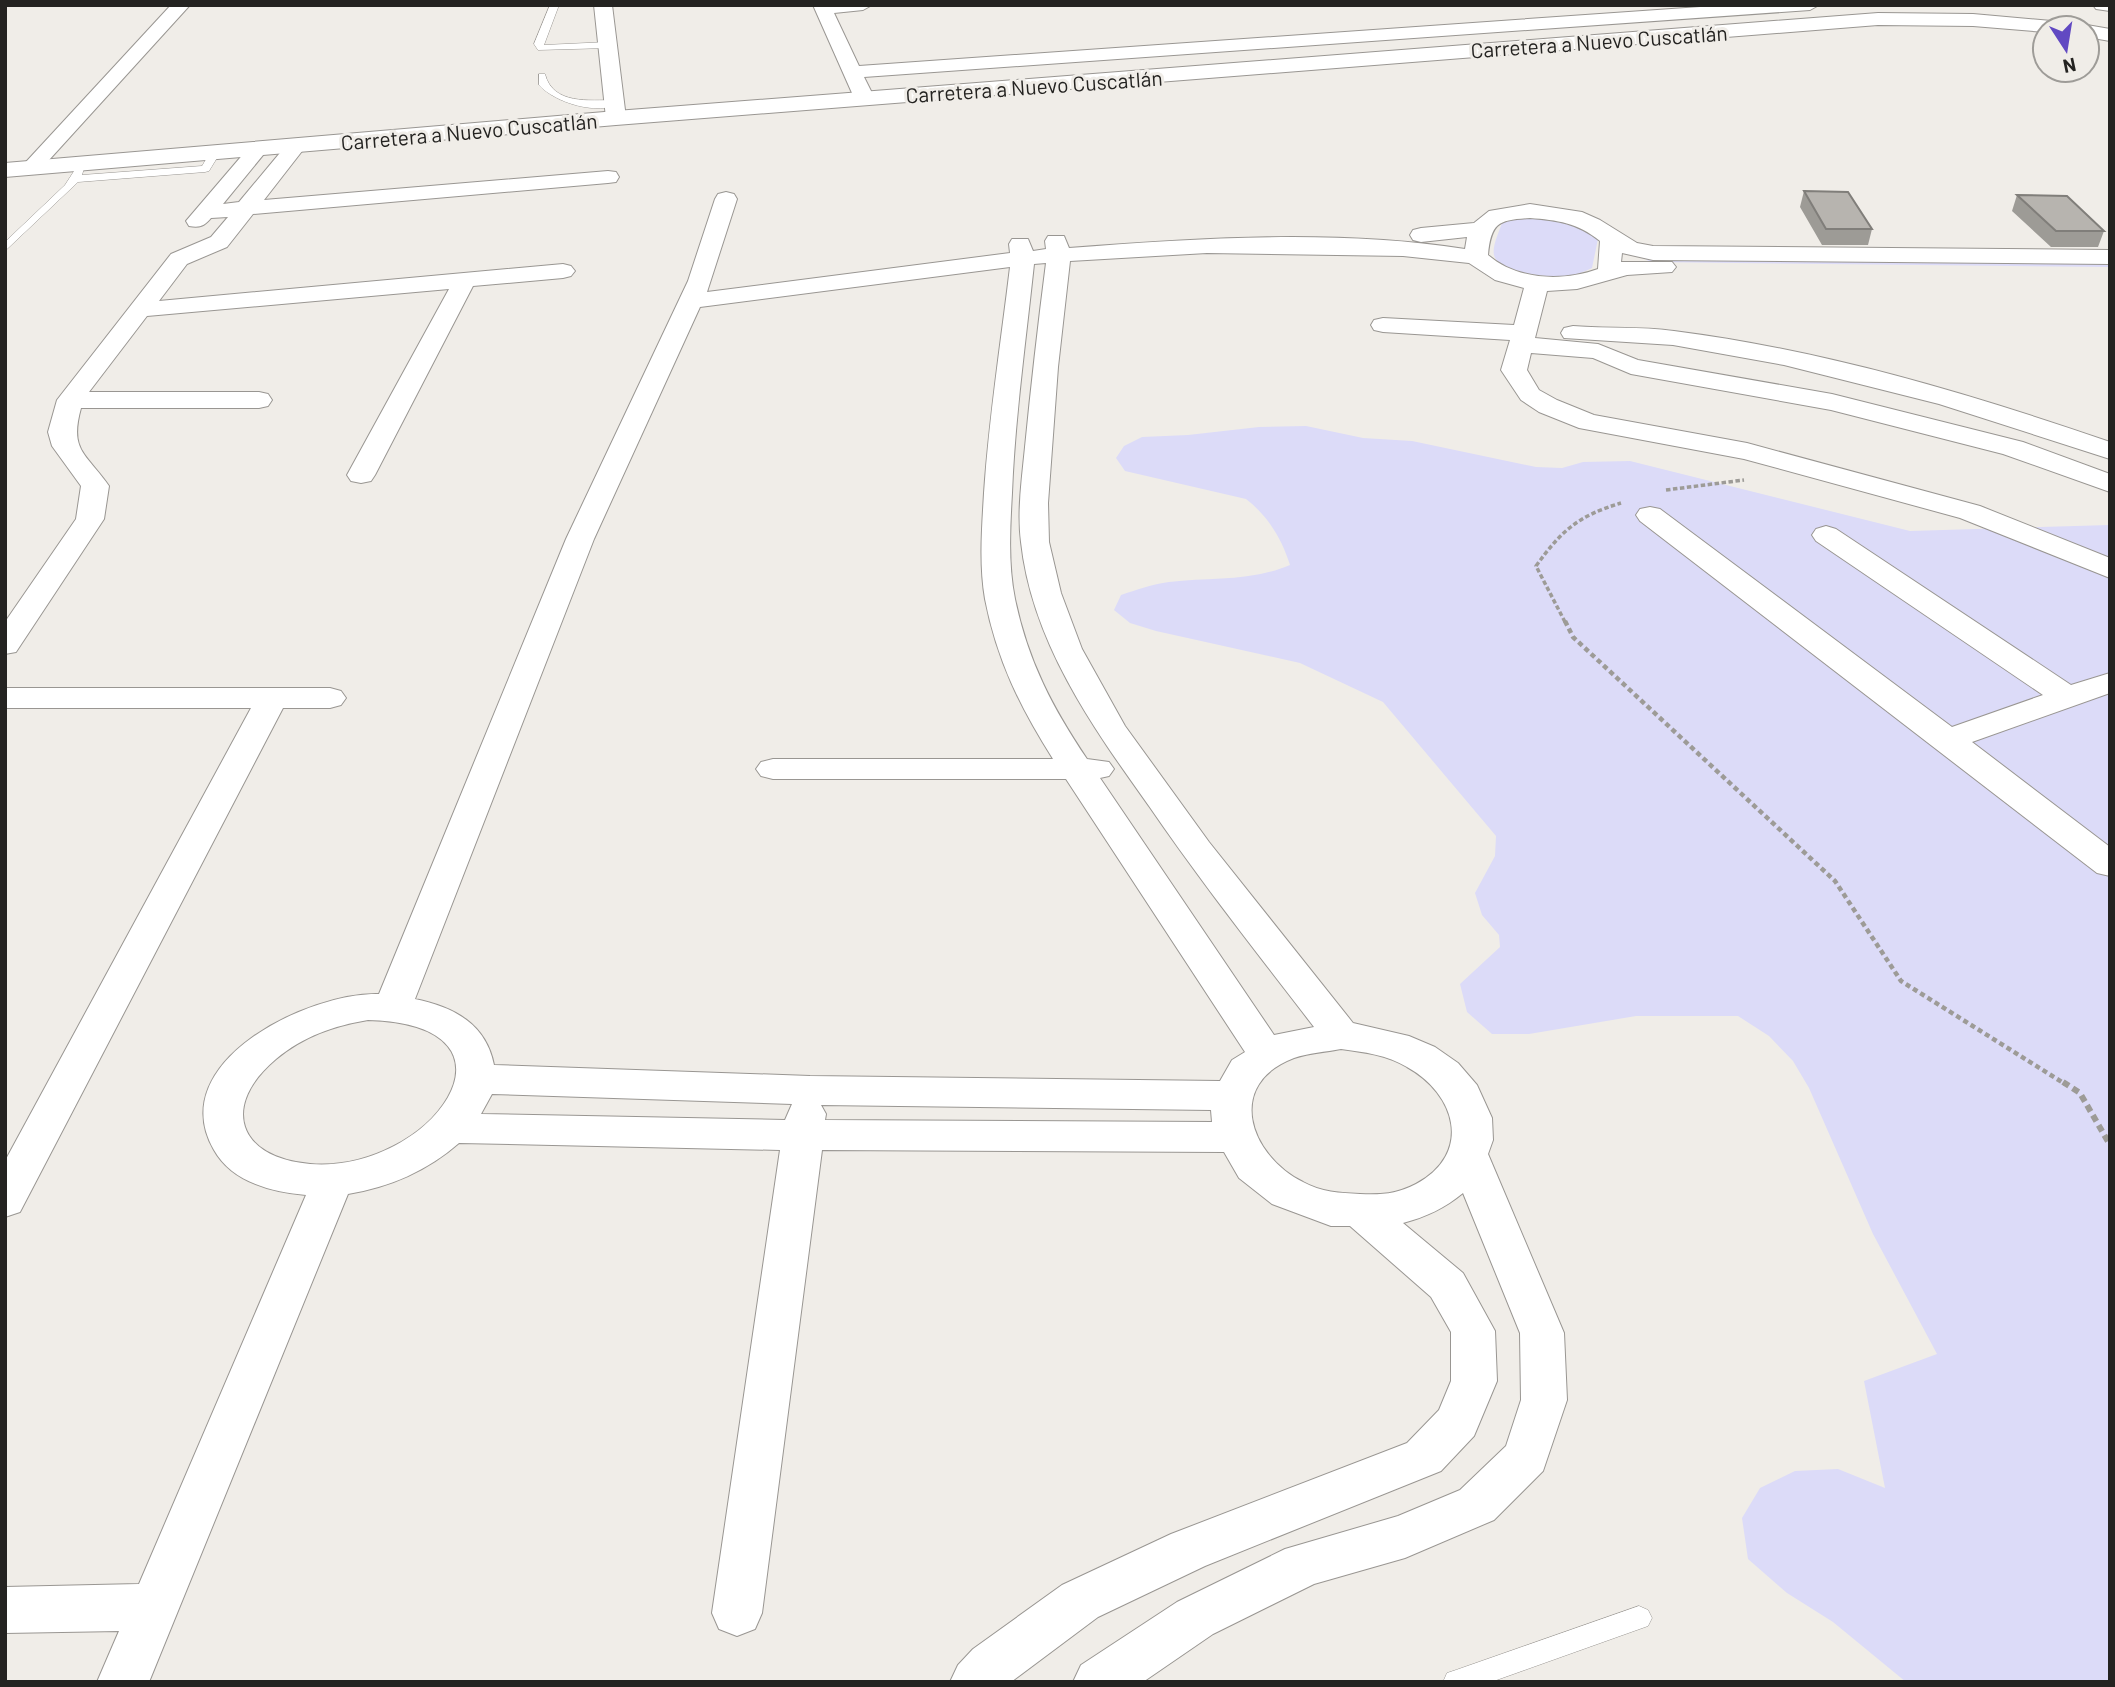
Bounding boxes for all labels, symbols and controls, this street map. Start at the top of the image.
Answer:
north arrow [2031,14,2101,84]
street label: Carretera a Nuevo Cuscatlán [1470,20,1728,62]
text: N [2061,54,2078,79]
street label: Carretera a Nuevo Cuscatlán [905,65,1163,107]
street label: Carretera a Nuevo Cuscatlán [340,107,598,155]

